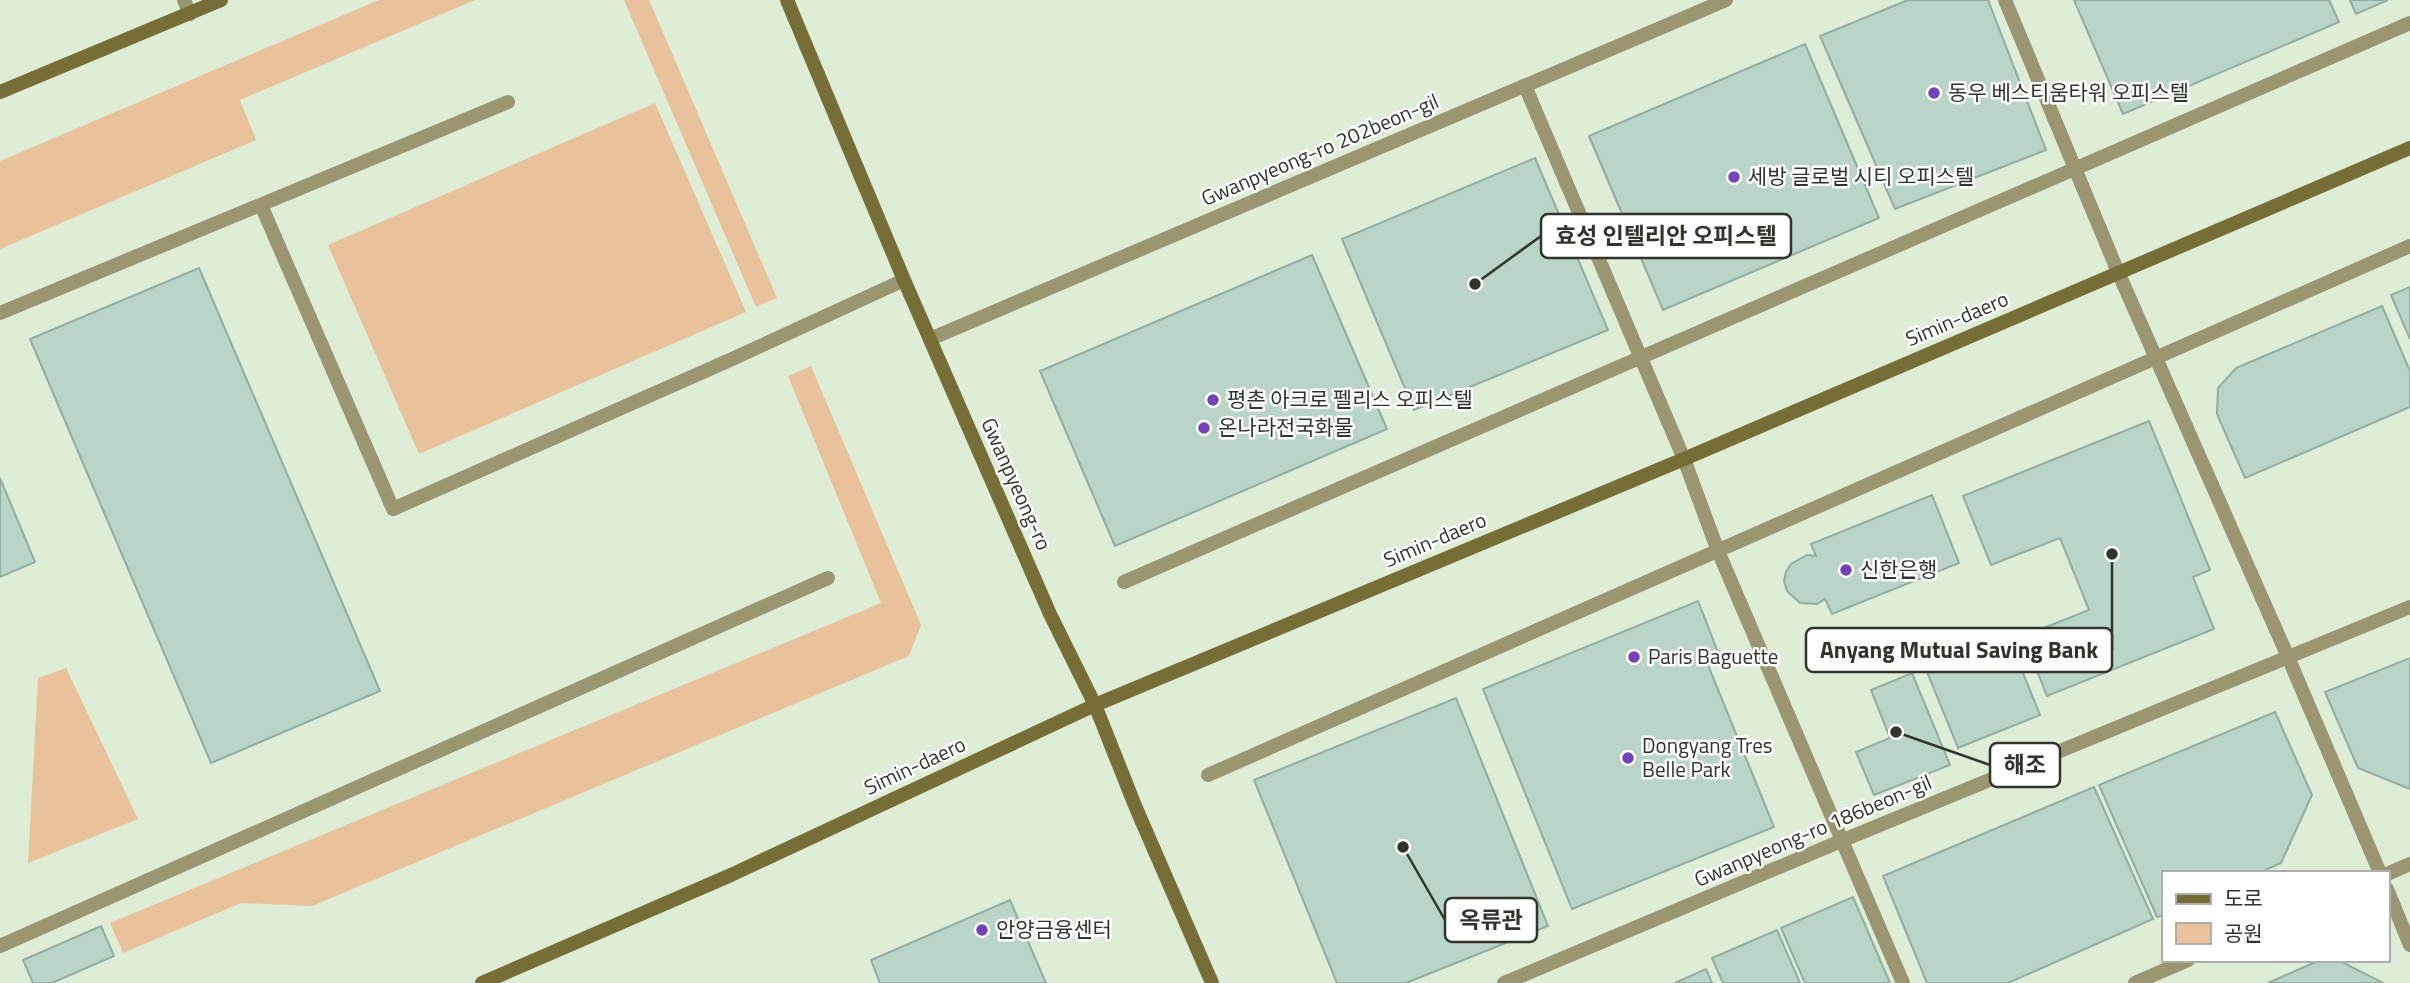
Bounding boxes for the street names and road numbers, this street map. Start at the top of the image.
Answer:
street label: Gwanpyeong-ro 202beon-gil [1196,84,1443,214]
street label: Simin-daero [1900,282,2013,354]
street label: Gwanpyeong-ro [973,412,1060,555]
street label: Simin-daero [1378,503,1491,575]
street label: Simin-daero [858,728,971,803]
street label: Gwanpyeong-ro 186beon-gil [1689,765,1936,895]

